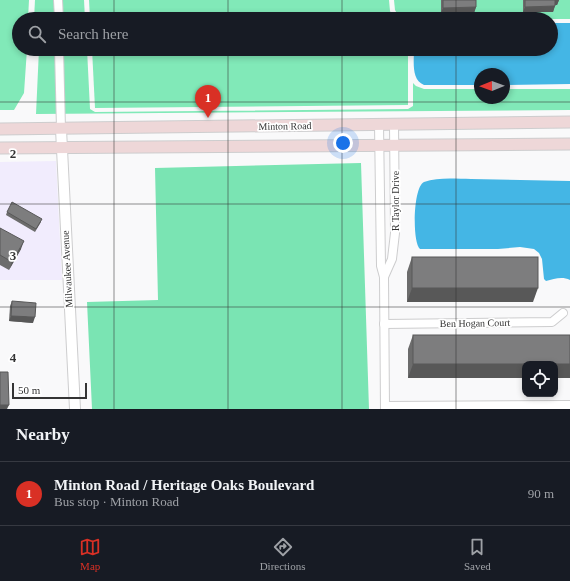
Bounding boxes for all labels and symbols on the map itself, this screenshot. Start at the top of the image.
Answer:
north arrow [474,68,510,104]
pin: 1 [195,85,221,118]
street label: Minton Road [258,120,312,132]
your location [333,133,353,153]
text: 2 [10,146,16,161]
street label: R Taylor Drive [390,170,401,231]
street label: Milwaukee Avenue [59,230,75,308]
text: 3 [10,248,17,263]
street label: Ben Hogan Court [440,317,511,329]
text: 4 [10,350,17,365]
scale bar [12,381,87,400]

